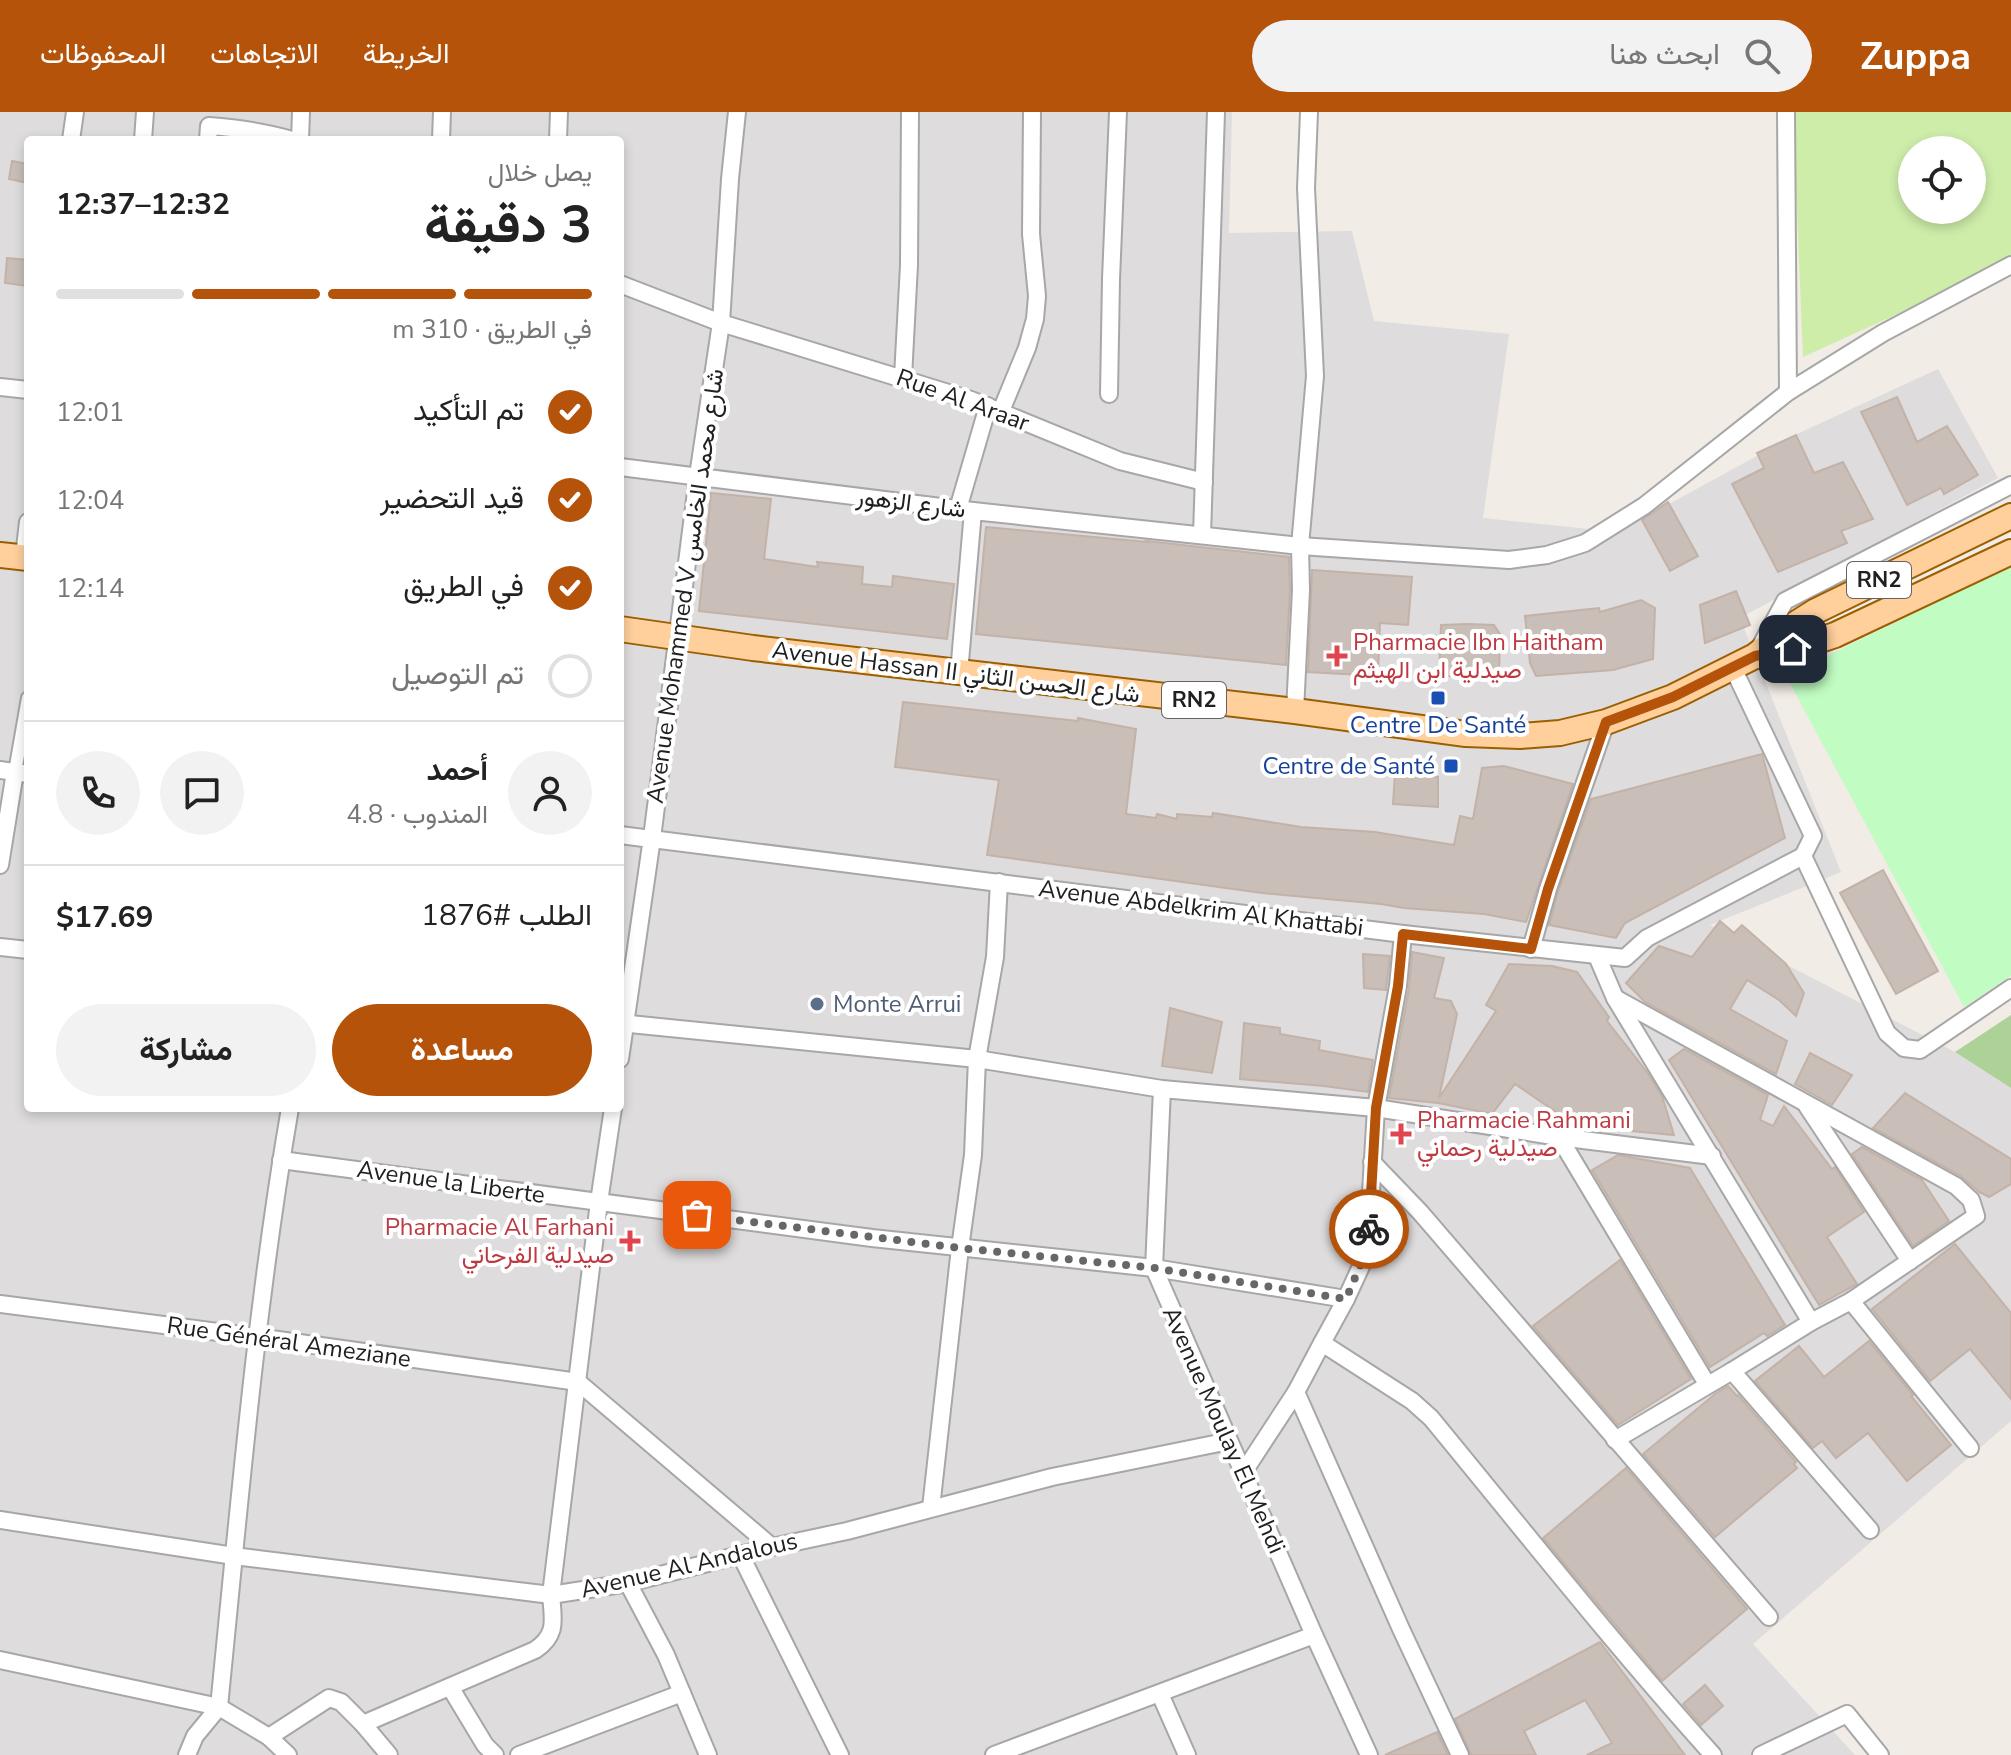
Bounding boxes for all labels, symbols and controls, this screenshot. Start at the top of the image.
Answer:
search box [1252,20,1812,92]
text: Zuppa [1860,31,1971,82]
text: ابحث هنا [1609,34,1720,75]
icon: search [1740,34,1784,78]
text: المحفوظات [40,35,166,73]
text: الاتجاهات [210,35,319,73]
text: الخريطة [363,35,449,73]
map controls [1898,136,1986,224]
button: locate [1898,136,1986,224]
text: يصل خلال [488,155,592,190]
text: 12:32–12:37 [56,184,230,225]
text: 3 دقيقة [424,189,592,260]
text: في الطريق · 310 m [392,312,592,347]
street label: Rue Al Araar [892,361,1034,439]
street label: Avenue Mohammed V شارع محمد الخامس [639,367,731,805]
text: تم التأكيد [413,390,524,431]
icon: check [548,390,592,434]
text: 12:01 [56,395,124,430]
text: قيد التحضير [380,478,524,519]
icon: check [548,478,592,522]
street label: شارع الزهور [854,480,967,526]
text: 12:04 [56,483,124,518]
road number: RN2 [1847,562,1911,598]
text: في الطريق [403,566,524,607]
icon: check [548,566,592,610]
text: 12:14 [56,571,124,606]
pin [1759,615,1827,683]
place label: Pharmacie Ibn Haitham صيدلية ابن الهيثم [1353,626,1604,686]
icon: home [1771,627,1815,671]
street label: Avenue Hassan II شارع الحسن الثاني [770,634,1142,713]
marker: Pharmacie Ibn Haitham صيدلية ابن الهيثم [1328,647,1346,665]
text: تم التوصيل [391,654,524,695]
road number: RN2 [1162,682,1226,718]
marker: Centre De Santé [1429,689,1447,707]
place label: Centre De Santé [1350,709,1526,741]
text: أحمد [426,750,488,791]
place label: Centre de Santé [1262,750,1435,782]
button: phone [56,751,140,835]
button: chat [160,751,244,835]
button: person [508,751,592,835]
marker: Centre de Santé [1442,757,1460,775]
text: المندوب · 4.8 [346,797,488,832]
street label: Avenue Abdelkrim Al Khattabi [1037,872,1365,944]
text: الطلب #1876 [421,895,592,936]
text: $17.69 [56,897,153,938]
place label: Monte Arrui [833,988,961,1020]
marker: Monte Arrui [808,995,826,1013]
button: مشاركة [56,1004,316,1096]
button: مساعدة [332,1004,592,1096]
place label: Pharmacie Rahmani صيدلية رحماني [1417,1104,1631,1167]
marker: Pharmacie Rahmani صيدلية رحماني [1392,1125,1410,1143]
street label: Avenue la Liberte [355,1153,547,1211]
pin [663,1181,731,1249]
courier [1329,1189,1409,1269]
icon: bag [675,1193,719,1237]
icon: bike [1347,1207,1391,1251]
place label: Pharmacie Al Farhani صيدلية الفرحاني [385,1211,614,1274]
marker: Pharmacie Al Farhani صيدلية الفرحاني [621,1232,639,1250]
street label: Avenue Moulay El Mehdi [1155,1301,1293,1559]
street label: Rue Général Ameziane [165,1309,413,1375]
street label: Avenue Al Andalous [577,1524,801,1606]

